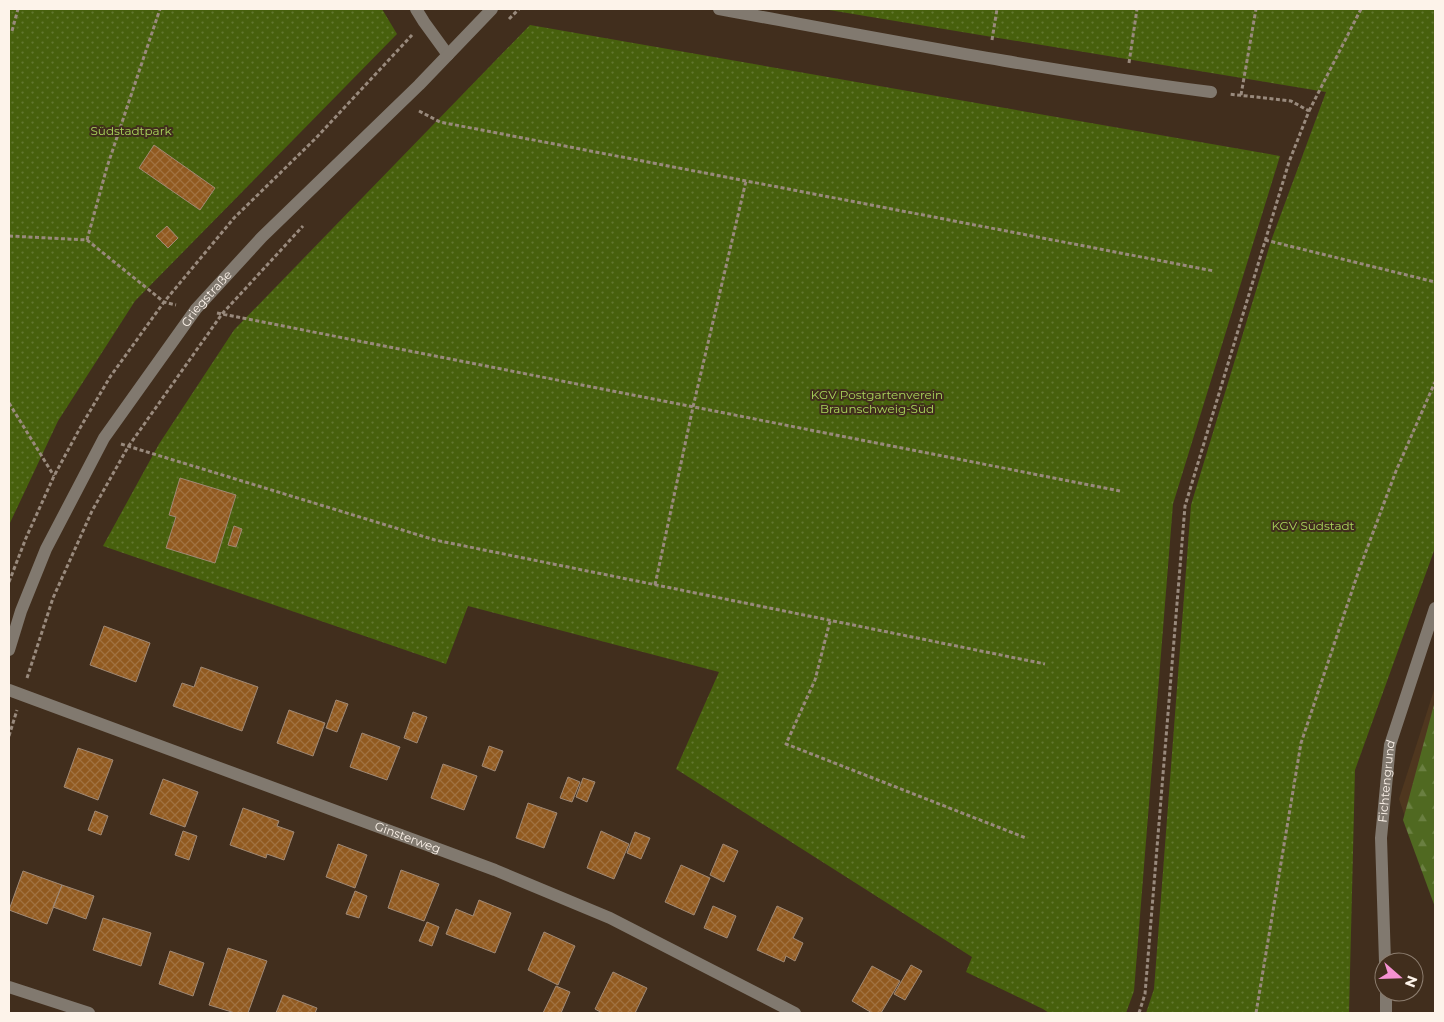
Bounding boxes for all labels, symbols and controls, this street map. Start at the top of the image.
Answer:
park label: Südstadtpark [90,123,172,138]
street label: Griegstraße [178,267,235,330]
park label: KGV Postgartenverein Braunschweig-Süd [811,387,943,416]
park label: KGV Südstadt [1272,518,1355,533]
street label: Fichtengrund [1375,738,1398,823]
street label: Ginsterweg [373,818,443,856]
north arrow [1374,952,1424,1002]
text: N [1401,973,1422,990]

